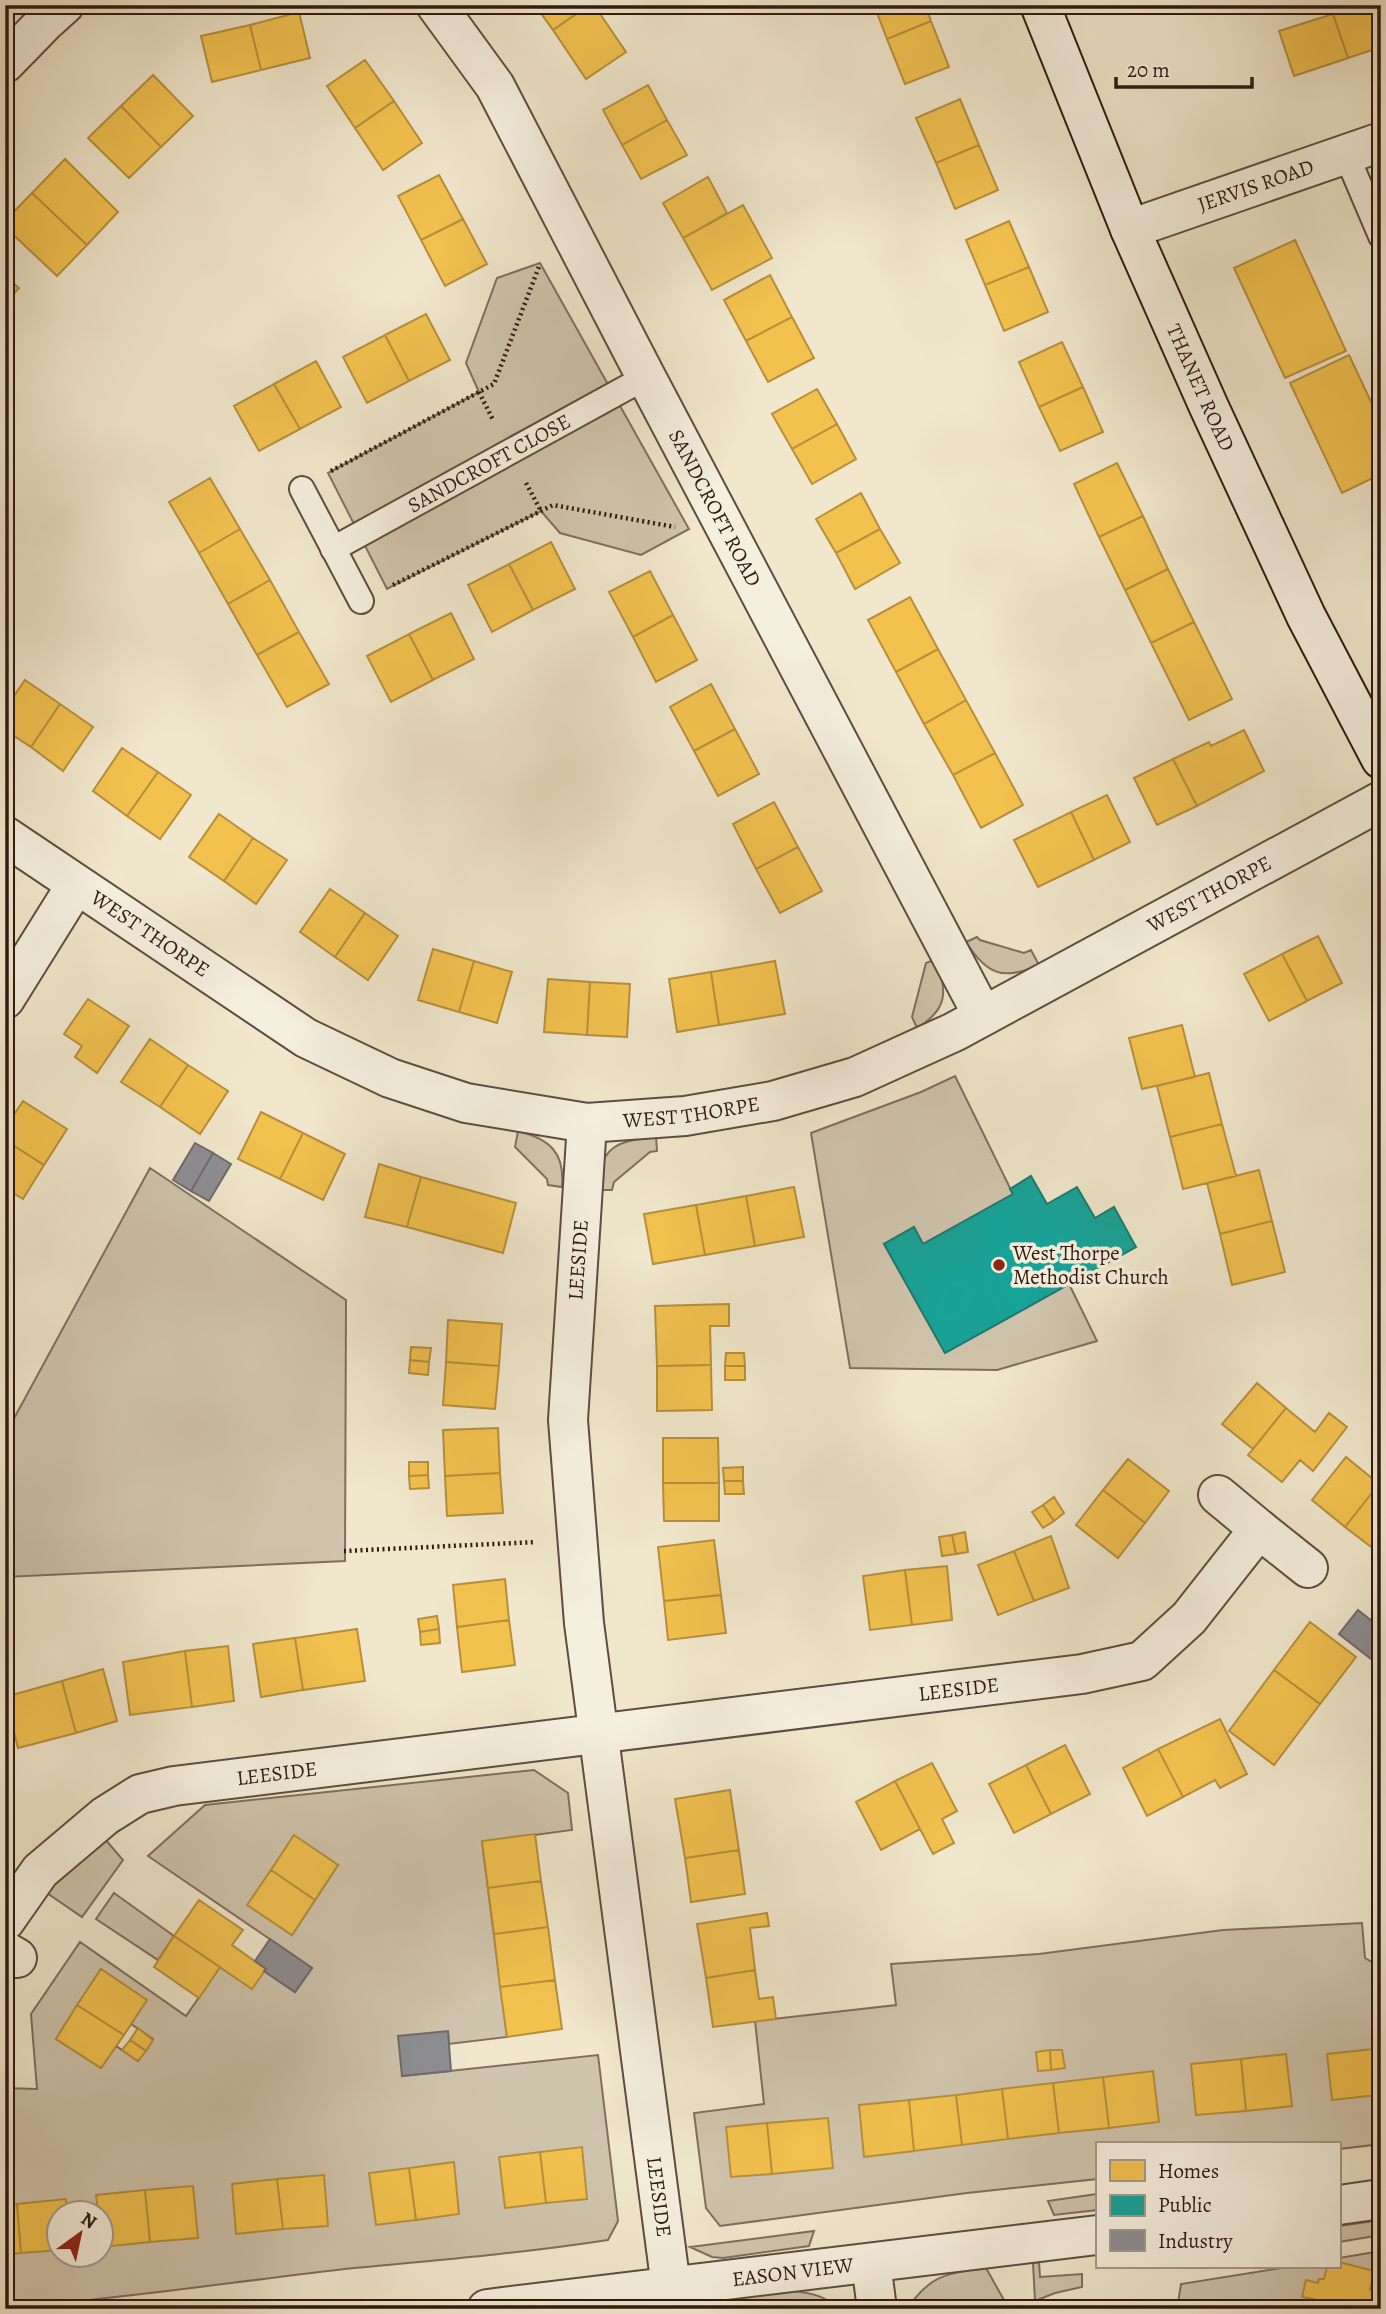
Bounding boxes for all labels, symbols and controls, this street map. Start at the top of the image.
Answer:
scale bar [1116,46,1253,90]
text: 20 m [1127,56,1170,84]
street label: JERVIS ROAD [1194,152,1317,218]
street label: THANET ROAD [1160,320,1242,456]
street label: SANDCROFT CLOSE [403,407,575,519]
street label: SANDCROFT ROAD [662,424,768,591]
street label: WEST THORPE [1141,849,1276,939]
street label: WEST THORPE [85,883,215,983]
street label: WEST THORPE [621,1090,762,1134]
street label: LEESIDE [561,1219,595,1301]
place label: West Thorpe Methodist Church [1012,1239,1169,1291]
marker: West Thorpe Methodist Church [991,1257,1007,1273]
street label: LEESIDE [917,1670,1001,1708]
street label: LEESIDE [235,1754,319,1792]
legend [1096,2142,1340,2268]
street label: LEESIDE [640,2155,678,2239]
text: Homes [1158,2157,1219,2185]
text: Public [1158,2191,1212,2219]
north arrow [46,2198,116,2268]
text: N [76,2206,102,2235]
text: Industry [1158,2227,1233,2255]
street label: EASON VIEW [730,2251,855,2293]

